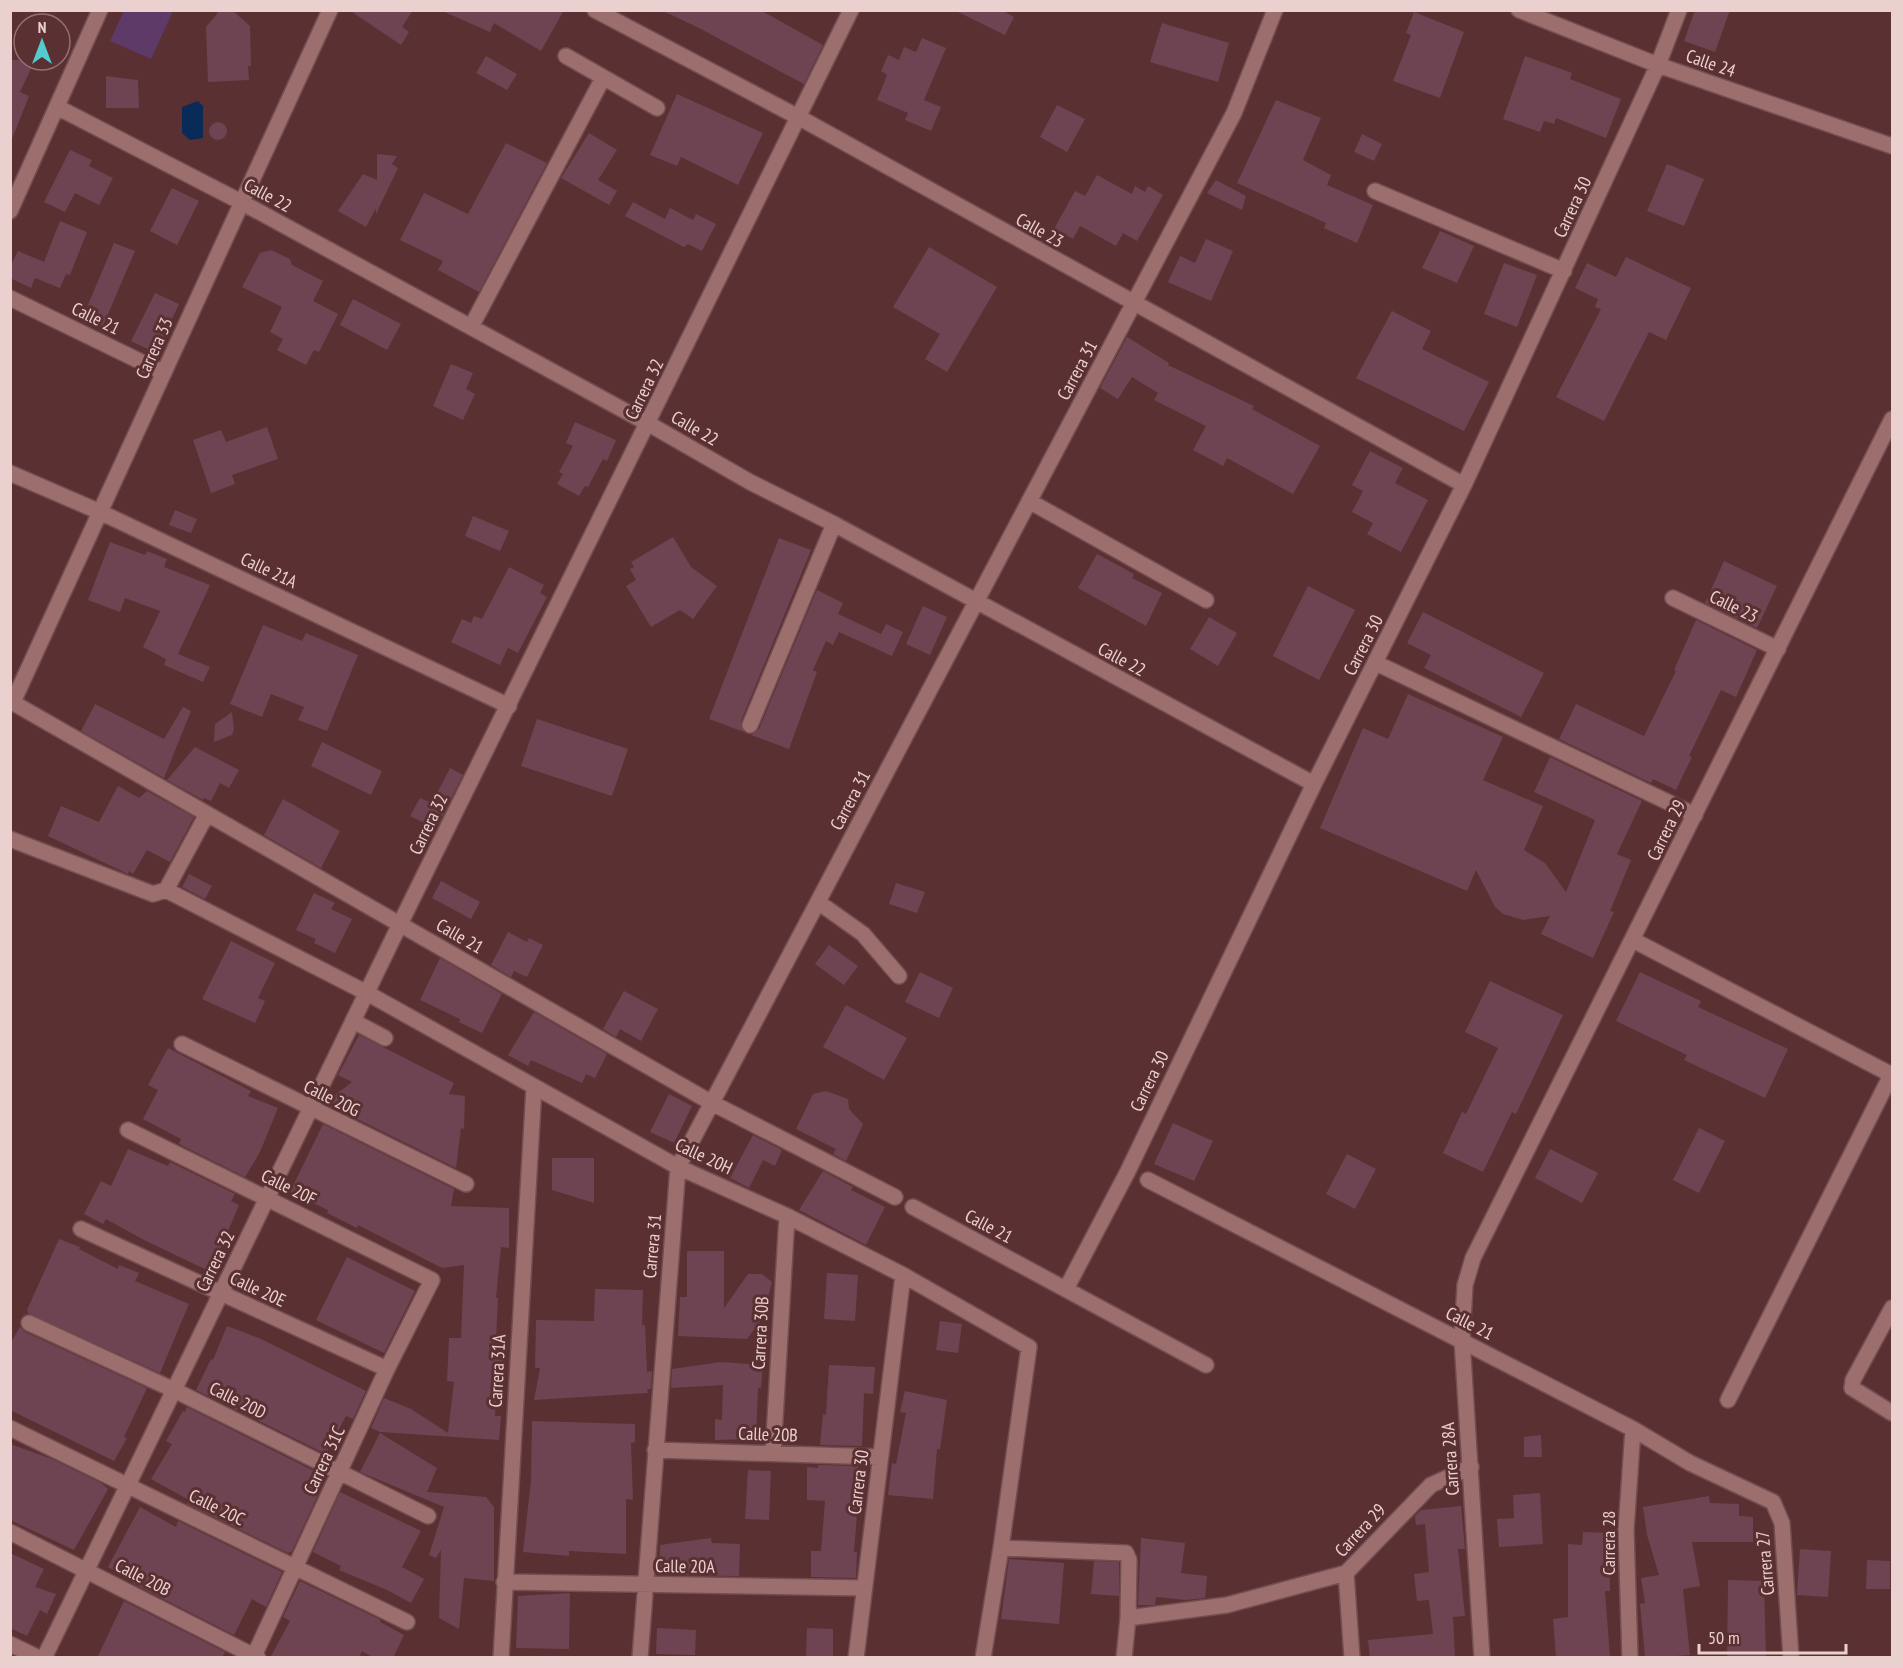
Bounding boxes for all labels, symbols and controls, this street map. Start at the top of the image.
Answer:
north arrow [12,12,72,72]
text: N [38,17,46,37]
street label: Calle 24 [1683,44,1739,82]
street label: Calle 22 [240,173,296,217]
street label: Carrera 30 [1548,173,1596,241]
street label: Calle 23 [1012,208,1068,252]
street label: Calle 21 [68,296,124,340]
street label: Carrera 33 [130,314,178,382]
street label: Carrera 31 [1052,336,1102,404]
street label: Carrera 32 [619,355,669,423]
street label: Calle 22 [667,405,723,451]
street label: Calle 21A [237,547,301,593]
street label: Calle 23 [1706,584,1762,628]
street label: Carrera 30 [1338,611,1388,679]
street label: Calle 22 [1094,637,1150,681]
street label: Carrera 31 [825,766,875,834]
street label: Carrera 32 [403,790,453,858]
street label: Carrera 29 [1641,796,1691,864]
street label: Calle 21 [432,913,488,959]
street label: Carrera 30 [1124,1047,1174,1115]
street label: Calle 20G [300,1075,364,1122]
street label: Calle 20H [672,1133,736,1179]
street label: Calle 20F [258,1164,320,1210]
street label: Calle 21 [961,1204,1017,1248]
street label: Carrera 31 [638,1213,666,1279]
street label: Carrera 32 [190,1227,240,1295]
street label: Calle 20E [227,1266,289,1312]
street label: Carrera 30B [747,1296,773,1370]
street label: Calle 21 [1442,1301,1498,1345]
street label: Carrera 31A [484,1333,510,1408]
street label: Calle 20D [206,1376,270,1424]
street label: Calle 20B [738,1421,798,1447]
street label: Carrera 28A [1436,1421,1464,1496]
street label: Carrera 31C [298,1422,350,1498]
street label: Carrera 30 [843,1449,873,1515]
street label: Calle 20C [185,1484,249,1530]
street label: Carrera 29 [1330,1499,1390,1561]
street label: Carrera 28 [1597,1511,1620,1575]
street label: Carrera 27 [1751,1530,1779,1596]
street label: Calle 20B [111,1553,175,1601]
street label: Calle 20A [655,1554,715,1578]
scale bar [1699,1617,1846,1655]
text: 50 m [1708,1626,1740,1649]

